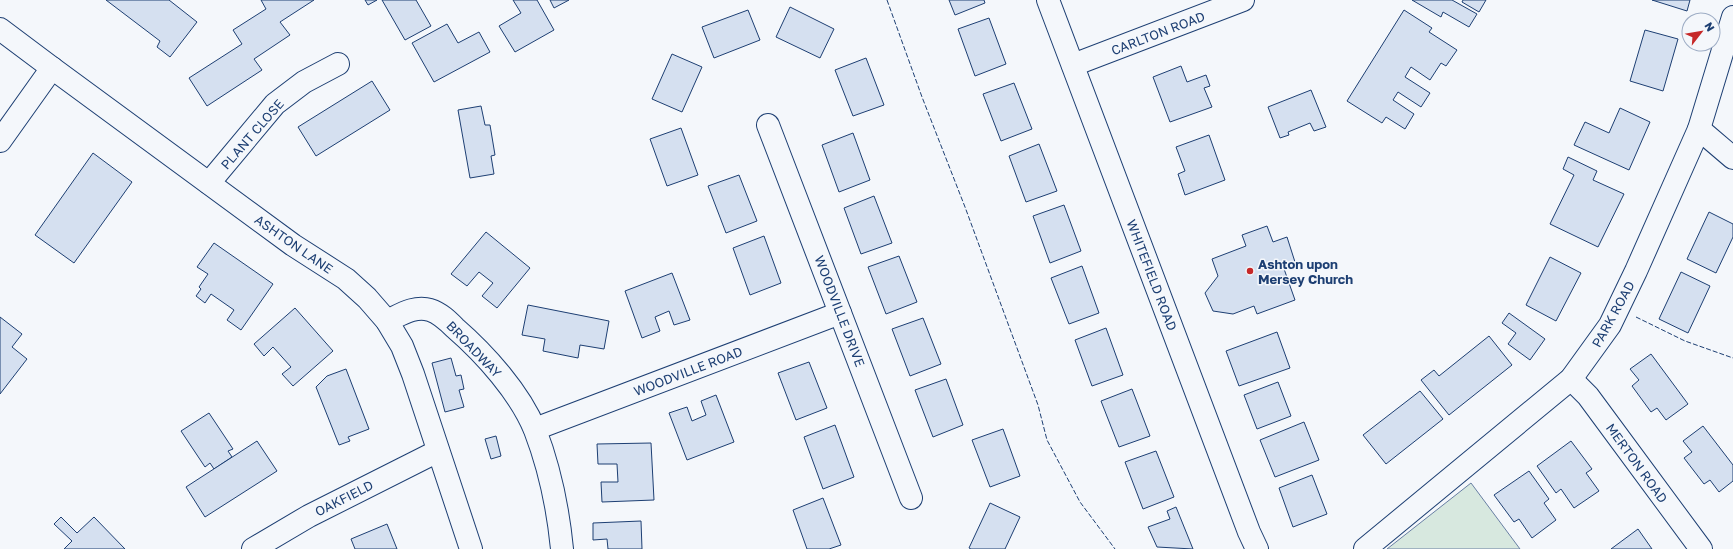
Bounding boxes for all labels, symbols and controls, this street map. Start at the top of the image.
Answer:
street label: CARLTON ROAD [1109,8,1207,58]
north arrow [1681,12,1721,52]
text: N [1702,20,1718,34]
street label: PLANT CLOSE [217,96,287,172]
street label: ASHTON LANE [252,211,336,277]
street label: WHITEFIELD ROAD [1123,217,1181,333]
street label: WOODVILLE DRIVE [811,253,869,369]
place label: Ashton upon Mersey Church [1258,256,1353,287]
marker: Ashton upon Mersey Church [1245,266,1255,276]
street label: PARK ROAD [1588,278,1638,350]
street label: BROADWAY [443,318,505,381]
street label: WOODVILLE ROAD [631,343,745,399]
street label: MERTON ROAD [1603,420,1671,506]
street label: OAKFIELD [312,477,376,519]

